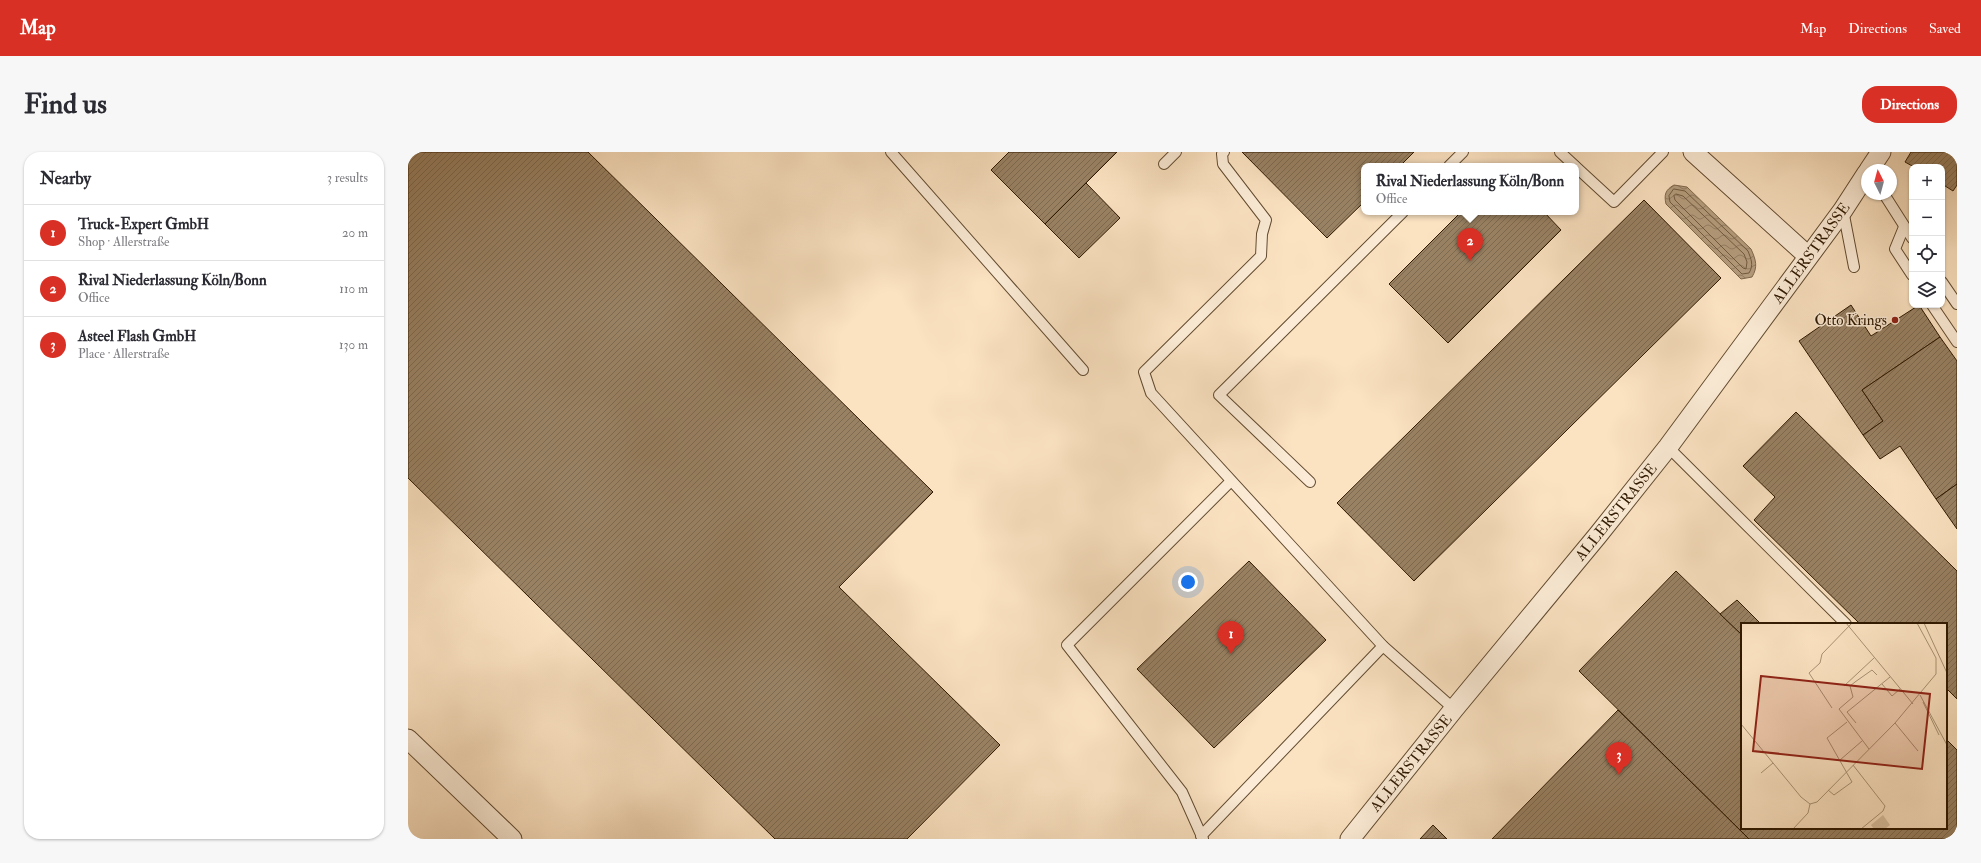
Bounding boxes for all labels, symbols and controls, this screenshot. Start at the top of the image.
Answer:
text: Map [20,16,56,40]
text: Map [1800,20,1826,37]
text: Directions [1848,20,1907,37]
text: Saved [1929,20,1961,37]
button: Directions [1862,86,1957,123]
text: Find us [24,87,107,122]
popup [1361,163,1579,215]
north arrow [1861,164,1897,200]
map controls [1909,164,1945,308]
button: + [1909,164,1945,200]
text: Nearby [40,168,91,189]
text: 3 results [327,170,368,186]
text: Rival Niederlassung Köln/Bonn [1376,172,1564,191]
text: Office [1376,191,1407,207]
street label: ALLERSTRASSE [1768,199,1854,308]
button: − [1909,200,1945,236]
text: Truck-Expert GmbH [78,215,209,234]
text: 1 [51,225,55,241]
text: 20 m [342,225,368,241]
pin: 2 [1457,228,1483,261]
text: Shop · Allerstraße [78,234,169,250]
button: locate [1909,236,1945,272]
text: Rival Niederlassung Köln/Bonn [78,271,267,290]
button: layers [1909,272,1945,308]
text: 2 [50,281,56,297]
text: 110 m [339,281,368,297]
text: Office [78,290,110,306]
place label: Otto Krings [1814,311,1887,330]
marker: Otto Krings [1890,315,1900,325]
text: Asteel Flash GmbH [78,327,196,346]
text: 3 [51,337,56,353]
text: 130 m [339,337,368,353]
text: Place · Allerstraße [78,346,169,362]
street label: ALLERSTRASSE [1571,460,1662,566]
your location [1178,572,1198,592]
pin: 1 [1218,621,1244,654]
inset map [1741,623,1947,829]
street label: ALLERSTRASSE [1366,711,1457,817]
pin: 3 [1606,742,1632,775]

